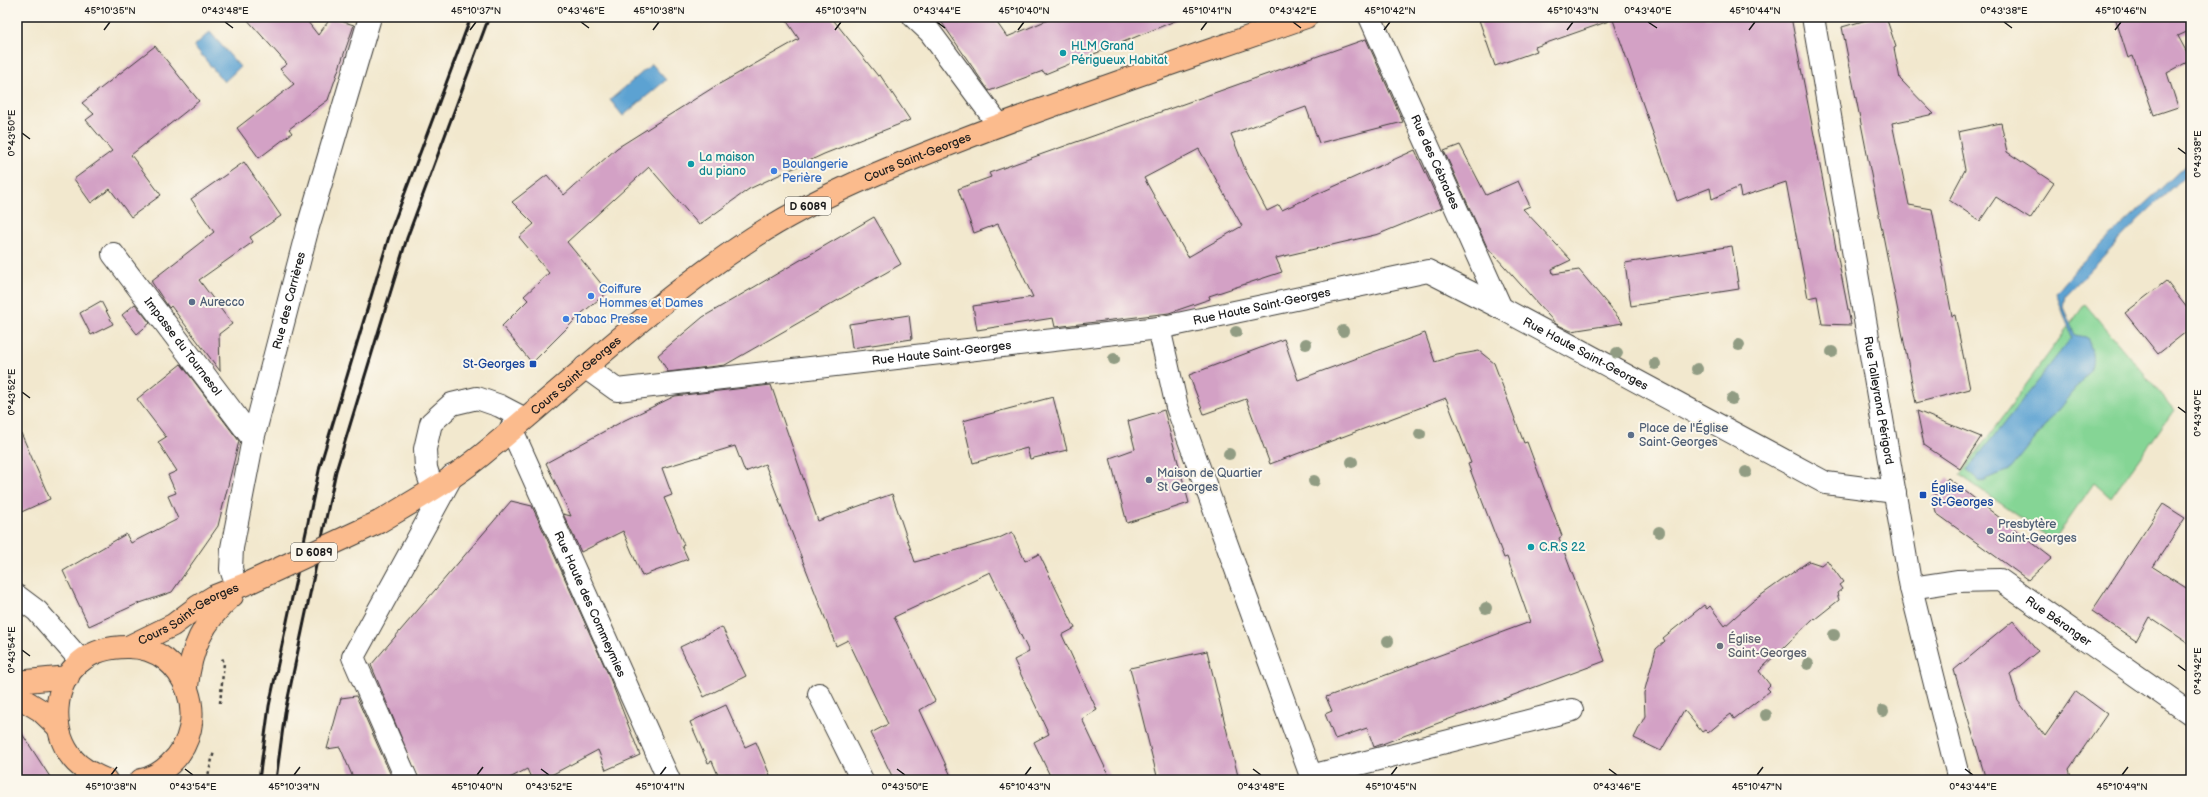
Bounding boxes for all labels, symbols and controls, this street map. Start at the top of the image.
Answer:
text: 45°10'35"N [84,5,136,17]
text: 0°43'48"E [201,5,249,17]
text: 45°10'37"N [451,5,501,17]
text: 0°43'46"E [557,5,605,17]
text: 45°10'38"N [633,5,685,17]
text: 45°10'39"N [815,5,867,17]
text: 0°43'44"E [913,5,961,17]
text: 45°10'40"N [998,5,1050,17]
text: 45°10'41"N [1182,5,1232,17]
text: 0°43'42"E [1269,5,1317,17]
text: 45°10'42"N [1364,5,1416,17]
text: 45°10'43"N [1547,5,1599,17]
text: 0°43'40"E [1624,5,1672,17]
text: 45°10'44"N [1729,5,1781,17]
text: 0°43'38"E [1980,5,2028,17]
text: 45°10'46"N [2095,5,2147,17]
place label: HLM Grand Périgueux Habitat [1071,39,1168,68]
marker: HLM Grand Périgueux Habitat [1058,48,1068,58]
text: 0°43'50"E [6,109,18,156]
street label: Rue des Cébrades [1407,113,1463,212]
street label: Cours Saint-Georges [862,130,973,186]
text: 0°43'38"E [2192,130,2204,178]
place label: La maison du piano [699,150,755,179]
place label: Boulangerie Perière [782,157,848,186]
marker: La maison du piano [686,159,696,169]
marker: Boulangerie Perière [769,166,779,176]
road number: D 6089 [785,197,831,215]
street label: Rue des Carrières [270,250,309,351]
place label: Coiffure Hommes et Dames [599,282,703,311]
street label: Rue Haute Saint-Georges [1192,285,1332,329]
marker: Coiffure Hommes et Dames [586,291,596,301]
street label: Impasse du Tournesol [141,295,225,399]
place label: Aurecco [200,295,245,310]
marker: Aurecco [187,297,197,307]
place label: Tabac Presse [574,312,648,327]
marker: Tabac Presse [561,314,571,324]
street label: Rue Haute Saint-Georges [1520,314,1651,394]
street label: Cours Saint-Georges [528,333,625,419]
street label: Rue Talleyrand Périgord [1860,335,1897,466]
street label: Rue Haute Saint-Georges [871,338,1012,369]
place label: St-Georges [463,357,525,372]
marker: St-Georges [528,359,538,369]
text: 0°43'52"E [6,368,18,415]
text: 0°43'40"E [2192,389,2204,437]
place label: Place de l'Église Saint-Georges [1639,420,1728,450]
marker: Place de l'Église Saint-Georges [1626,430,1636,440]
place label: Maison de Quartier St Georges [1157,466,1263,495]
marker: Maison de Quartier St Georges [1144,475,1154,485]
place label: Église St-Georges [1931,480,1993,510]
marker: Église St-Georges [1918,490,1928,500]
place label: Presbytère Saint-Georges [1998,517,2077,546]
marker: Presbytère Saint-Georges [1985,526,1995,536]
street label: Rue Haute des Commeymies [550,529,629,680]
place label: C.R.S 22 [1539,540,1585,555]
marker: C.R.S 22 [1526,542,1536,552]
road number: D 6089 [291,543,337,561]
street label: Cours Saint-Georges [136,580,241,649]
street label: Rue Béranger [2022,593,2095,650]
text: 0°43'54"E [6,626,18,674]
place label: Église Saint-Georges [1728,631,1807,661]
marker: Église Saint-Georges [1715,641,1725,651]
text: 0°43'42"E [2192,647,2204,695]
text: 45°10'38"N [85,781,137,793]
text: 0°43'54"E [169,781,217,793]
text: 45°10'39"N [268,781,320,793]
text: 45°10'40"N [451,781,503,793]
text: 0°43'52"E [526,781,573,793]
text: 45°10'41"N [635,781,685,793]
text: 0°43'50"E [882,781,929,793]
text: 45°10'43"N [999,781,1051,793]
text: 0°43'48"E [1237,781,1285,793]
text: 45°10'45"N [1365,781,1417,793]
text: 0°43'46"E [1593,781,1641,793]
text: 45°10'47"N [1732,781,1782,793]
text: 0°43'44"E [1949,781,1997,793]
text: 45°10'49"N [2096,781,2148,793]

